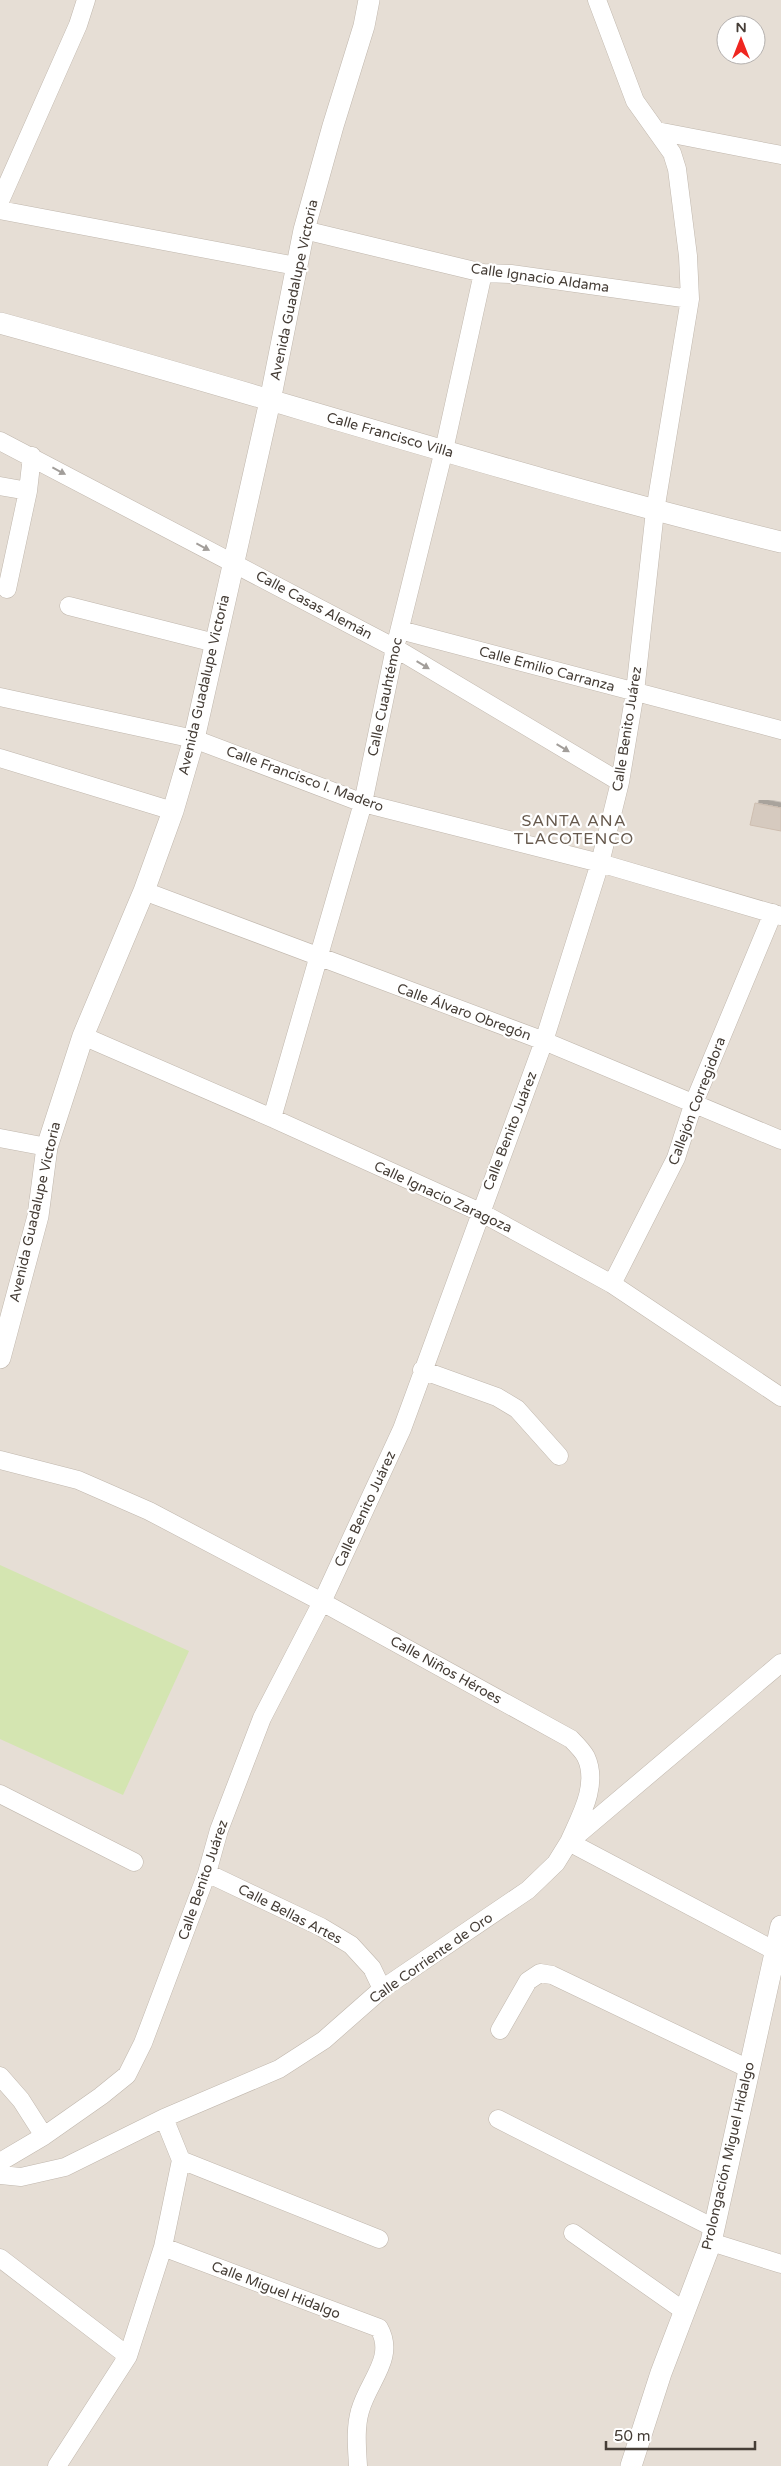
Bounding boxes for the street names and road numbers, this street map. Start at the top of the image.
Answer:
street label: Avenida Guadalupe Victoria [266,198,322,382]
street label: Calle Ignacio Aldama [470,260,610,296]
street label: Calle Francisco Villa [325,409,455,461]
street label: Calle Casas Alemán [253,567,375,643]
street label: Avenida Guadalupe Victoria [175,593,233,777]
street label: Calle Cuauhtémoc [364,636,406,758]
street label: Calle Emilio Carranza [477,643,617,695]
street label: Calle Benito Juárez [609,665,645,793]
street label: Calle Francisco I. Madero [224,743,386,815]
street label: Calle Álvaro Obregón [395,980,533,1044]
street label: Callejón Corregidora [665,1034,729,1168]
street label: Calle Benito Juárez [479,1069,541,1193]
street label: Avenida Guadalupe Victoria [6,1120,64,1304]
street label: Calle Ignacio Zaragoza [371,1157,515,1237]
street label: Calle Benito Juárez [331,1448,399,1570]
street label: Calle Niños Héroes [387,1632,505,1708]
street label: Calle Benito Juárez [174,1818,232,1942]
street label: Calle Bellas Artes [235,1880,345,1948]
street label: Calle Corriente de Oro [366,1909,496,2007]
street label: Prolongación Miguel Hidalgo [698,2060,758,2252]
street label: Calle Miguel Hidalgo [209,2258,343,2322]

